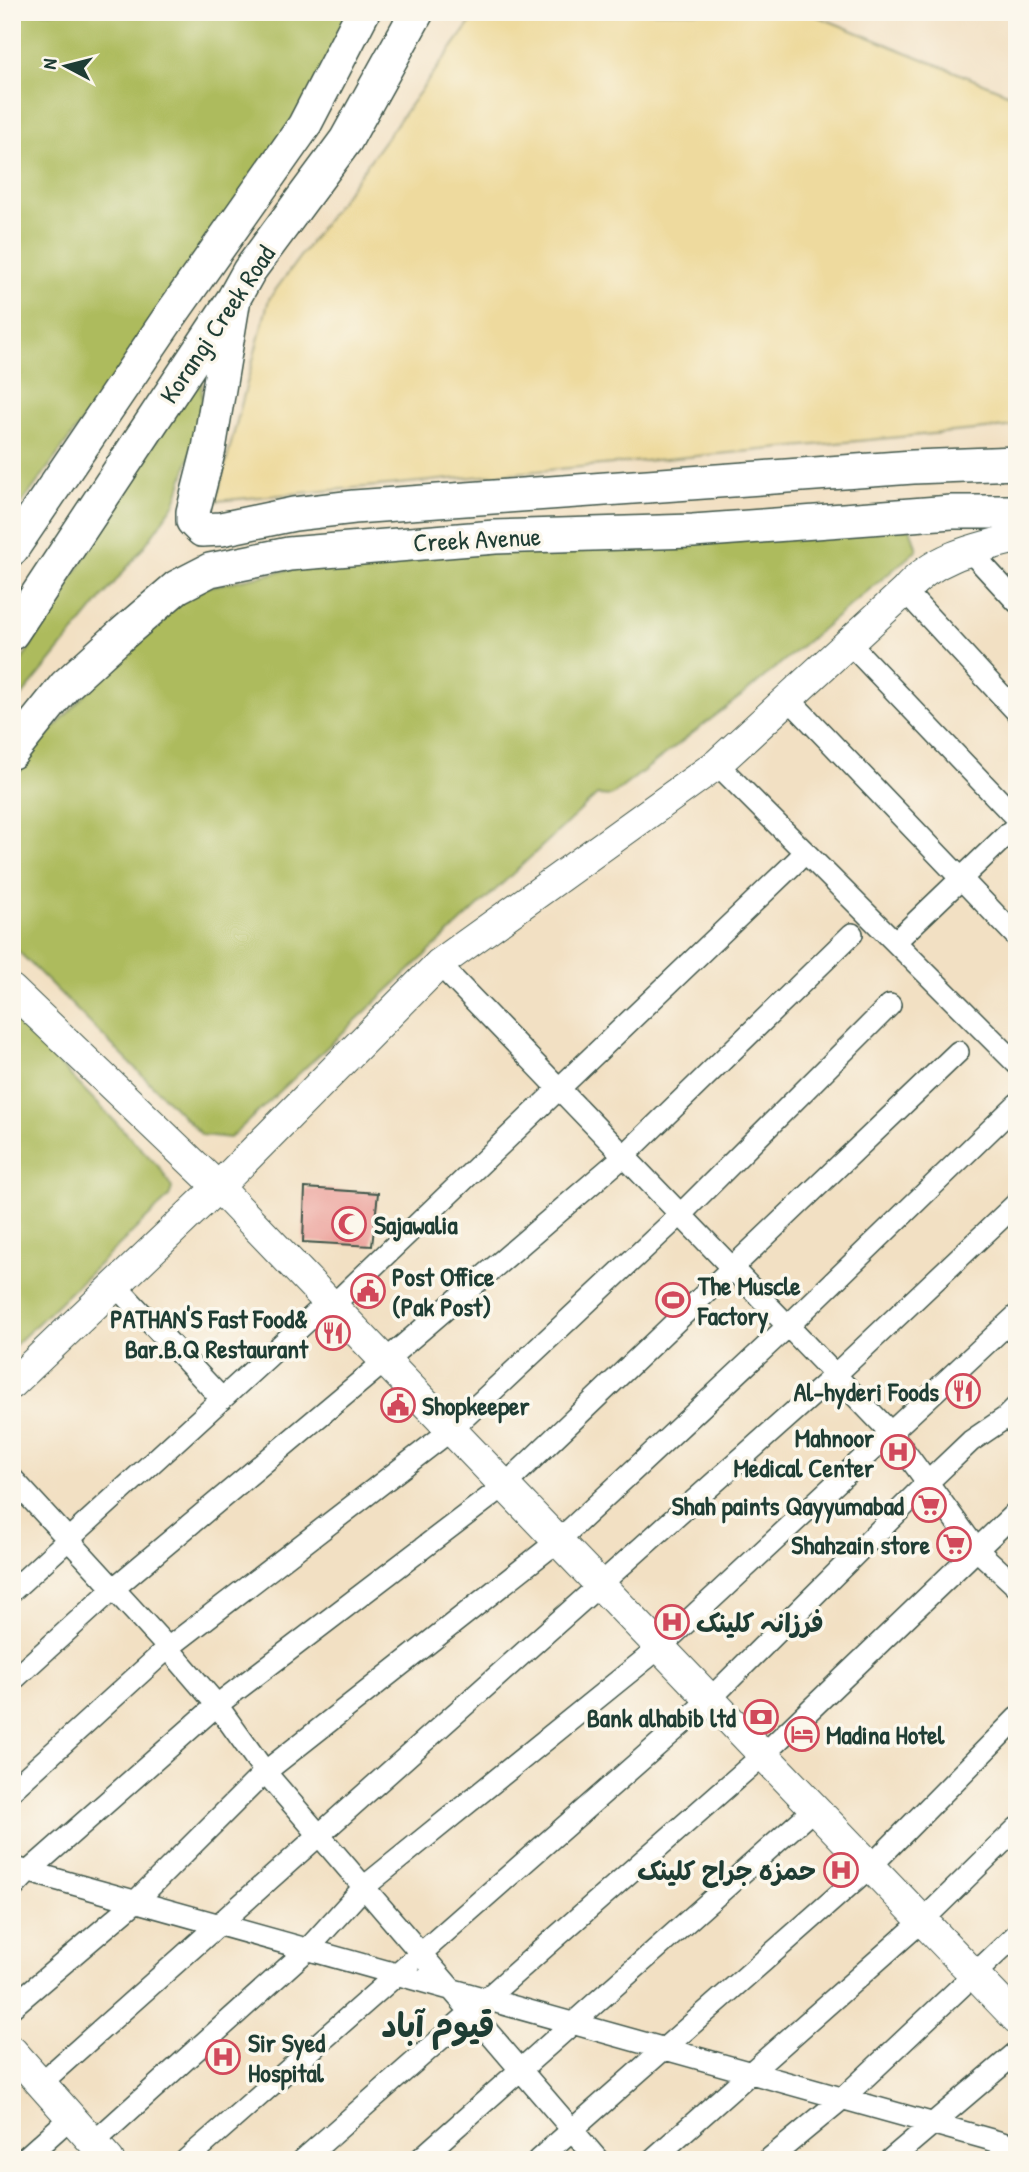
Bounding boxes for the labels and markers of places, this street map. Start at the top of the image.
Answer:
mosque icon: Sajawalia [330,1205,368,1243]
place label: Sajawalia [374,1207,458,1242]
place label: Post Office (Pak Post) [392,1259,495,1324]
place label: The Muscle Factory [697,1268,801,1334]
public building icon: Post Office (Pak Post) [349,1272,387,1310]
sports icon: The Muscle Factory [654,1281,692,1319]
place label: PATHAN'S Fast Food& Bar.B.Q Restaurant [110,1301,309,1366]
restaurant icon: PATHAN'S Fast Food& Bar.B.Q Restaurant [314,1314,352,1352]
restaurant icon: Al-hyderi Foods [944,1372,982,1410]
place label: Al-hyderi Foods [794,1374,939,1410]
public building icon: Shopkeeper [379,1386,417,1424]
place label: Shopkeeper [422,1388,530,1424]
place label: Mahnoor Medical Center [733,1420,875,1485]
hospital icon: Mahnoor Medical Center [879,1433,917,1471]
supermarket icon: Shah paints Qayyumabad [910,1486,948,1524]
place label: Shah paints Qayyumabad [672,1488,905,1524]
supermarket icon: Shahzain store [935,1525,973,1563]
place label: Shahzain store [791,1527,931,1562]
hospital icon: فرزانہ کلینک [653,1603,691,1641]
place label: فرزانہ کلینک [696,1605,824,1640]
bank icon: Bank alhabib ltd [742,1698,780,1736]
place label: Bank alhabib ltd [587,1700,737,1735]
hotel icon: Madina Hotel [783,1715,821,1753]
place label: Madina Hotel [826,1717,945,1752]
hospital icon: حمزہ جراح کلینک [822,1851,860,1889]
place label: حمزہ جراح کلینک [637,1853,816,1888]
place label: Sir Syed Hospital [248,2025,326,2091]
hospital icon: Sir Syed Hospital [204,2038,242,2076]

